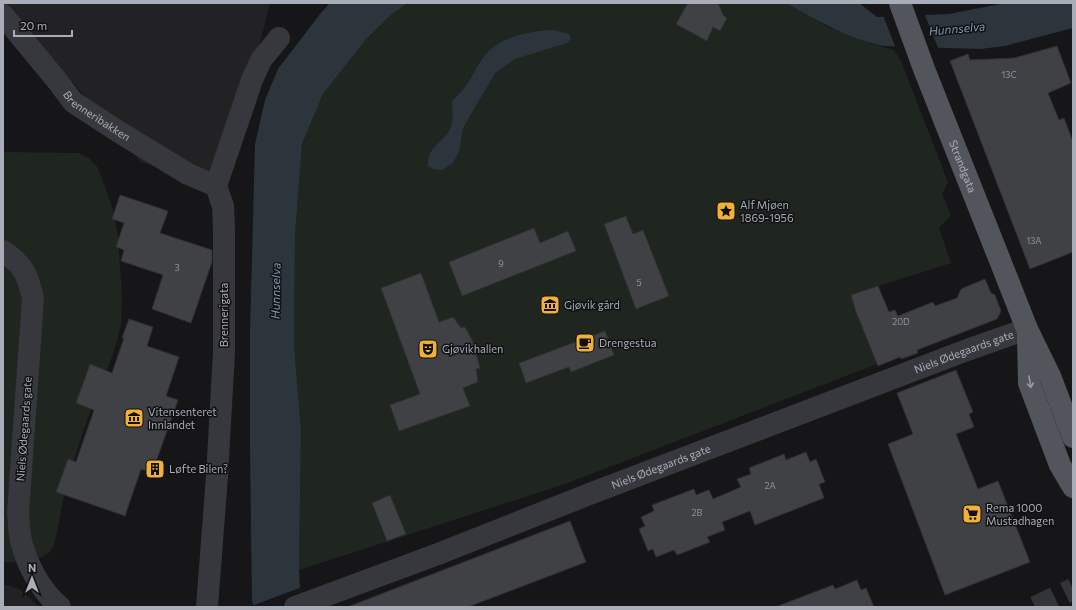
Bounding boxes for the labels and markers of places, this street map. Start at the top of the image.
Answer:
place label: Alf Mjøen 1869-1956 [740,198,794,224]
place icon: Alf Mjøen 1869-1956 [715,200,737,222]
museum icon: Gjøvik gård [539,294,561,316]
place label: Gjøvik gård [564,298,620,311]
cafe icon: Drengestua [574,332,596,354]
place label: Drengestua [599,336,656,349]
theatre icon: Gjøvikhallen [417,338,439,360]
place label: Gjøvikhallen [442,342,503,355]
place label: Vitensenteret Innlandet [148,405,217,431]
museum icon: Vitensenteret Innlandet [123,407,145,429]
building icon: Løfte Bilen? [144,458,166,480]
place label: Løfte Bilen? [169,462,228,475]
place label: Rema 1000 Mustadhagen [986,501,1054,527]
supermarket icon: Rema 1000 Mustadhagen [961,503,983,525]

